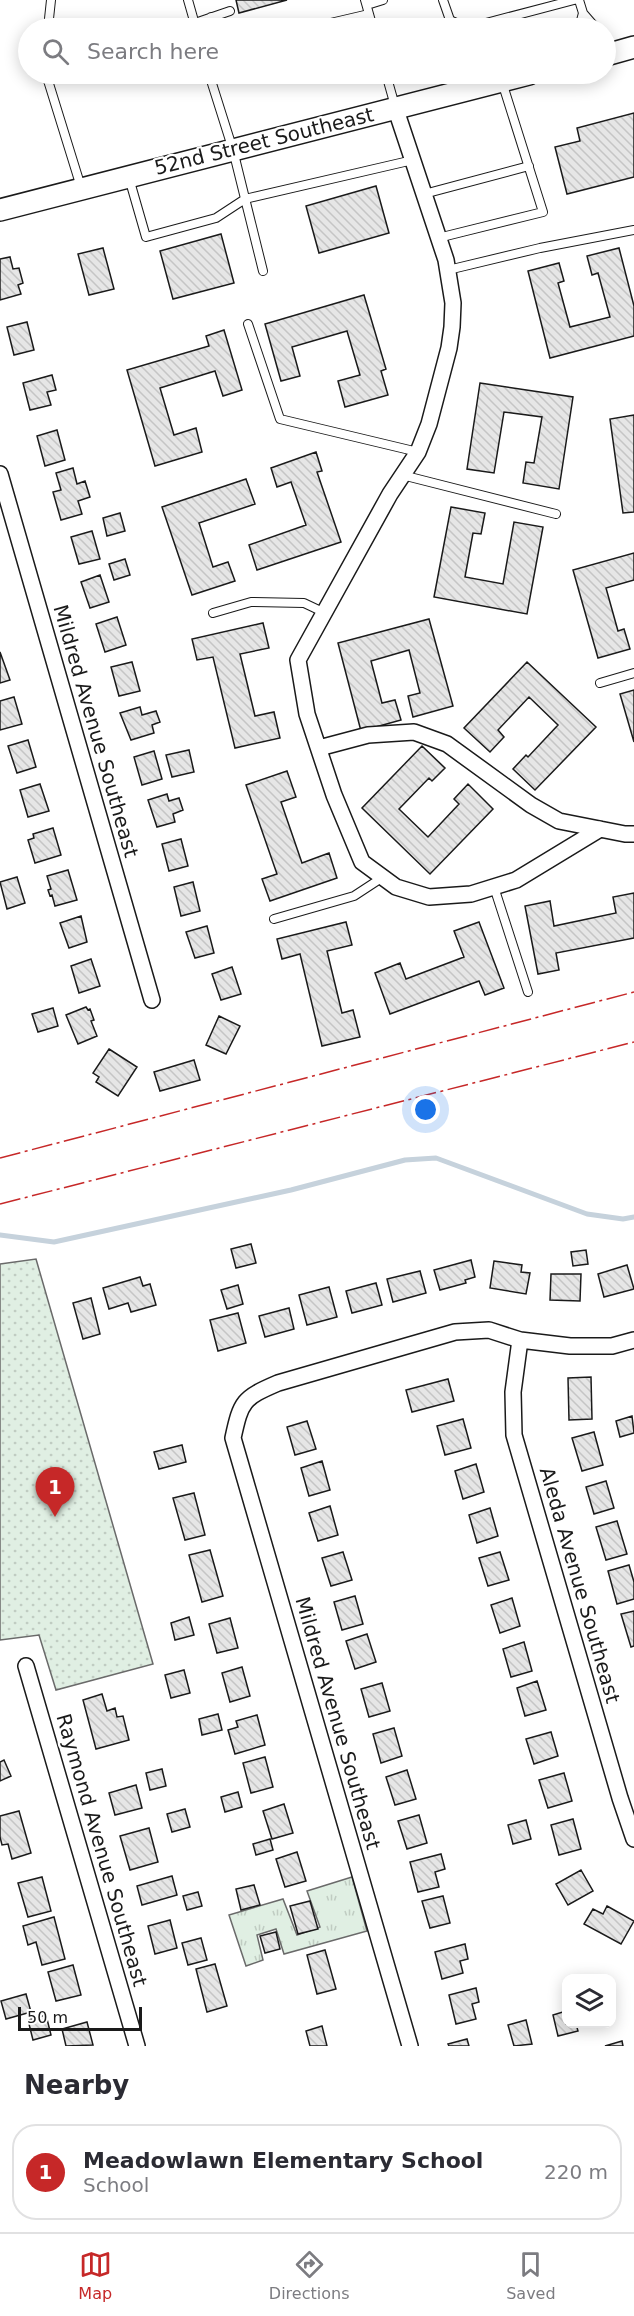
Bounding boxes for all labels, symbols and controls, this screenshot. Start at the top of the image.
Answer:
search box [18,18,616,84]
icon: search [39,35,72,68]
text: Search here [87,39,219,64]
street label: 52nd Street Southeast [152,102,376,180]
street label: Mildred Avenue Southeast [48,602,144,860]
your location [411,1095,440,1124]
street label: Aleda Avenue Southeast [535,1464,625,1706]
pin: 1 [36,1468,74,1517]
street label: Mildred Avenue Southeast [290,1594,386,1852]
street label: Raymond Avenue Southeast [52,1711,153,1989]
map controls [562,1974,616,2028]
button: layers [562,1974,616,2028]
scale bar [18,2004,142,2032]
text: 50 m [27,2008,68,2027]
text: Nearby [24,2070,129,2100]
text: Meadowlawn Elementary School [83,2148,483,2173]
text: 1 [39,2160,52,2184]
text: 220 m [544,2160,608,2184]
text: School [83,2173,149,2197]
tab: Map [78,2248,112,2303]
tab: Directions [269,2248,349,2303]
tab: Saved [506,2248,556,2303]

